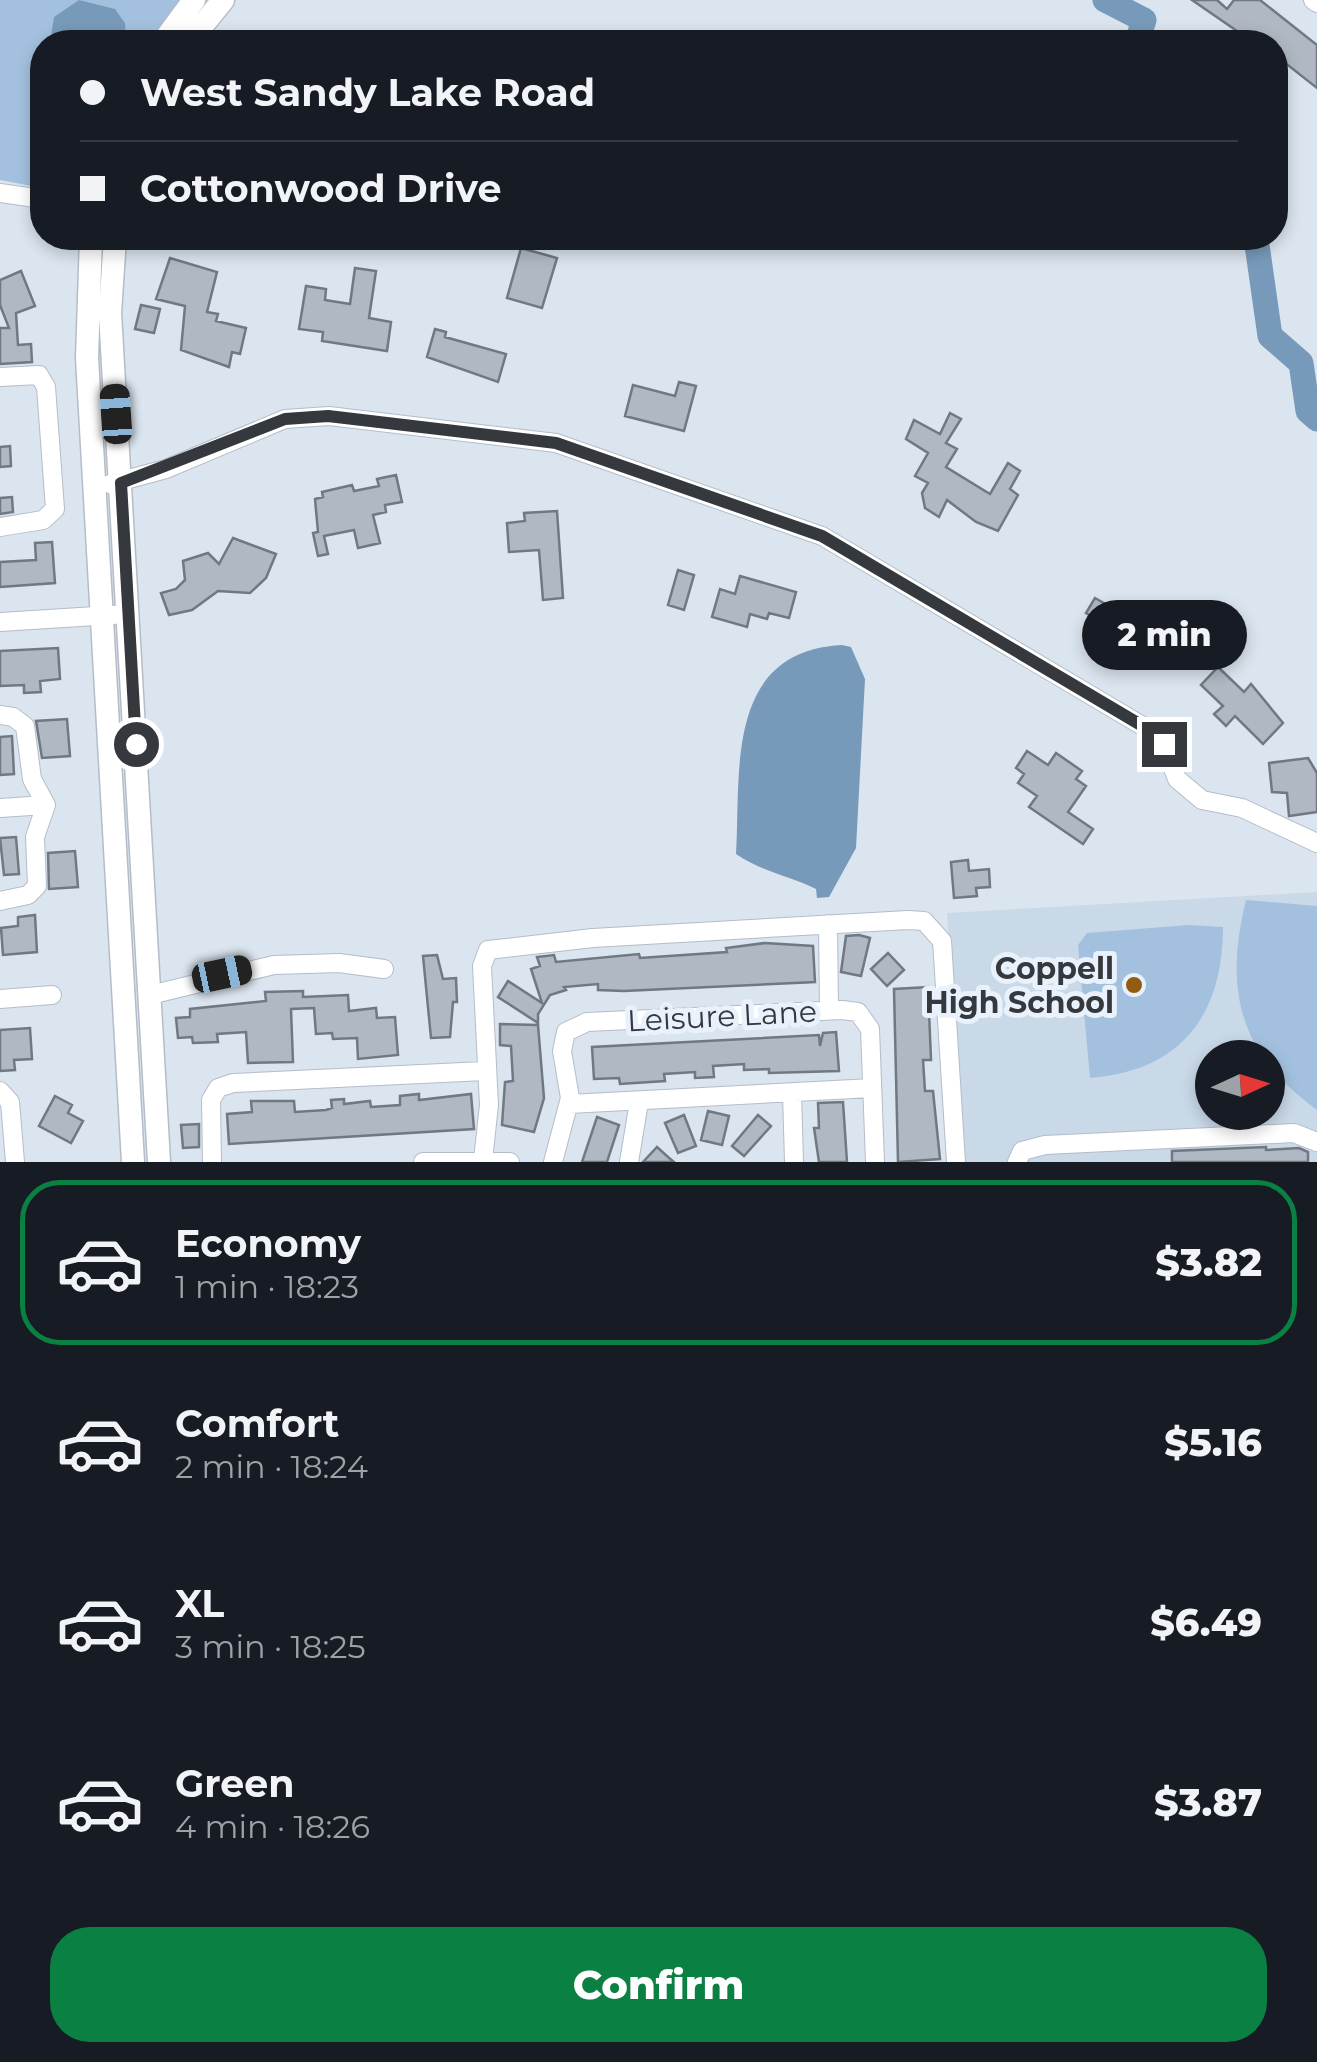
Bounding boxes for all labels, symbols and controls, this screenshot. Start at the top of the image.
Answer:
text: West Sandy Lake Road [140,69,595,116]
text: Cottonwood Drive [140,165,502,212]
car [99,383,133,445]
callout: 2 min [1082,599,1246,669]
text: 2 min [1117,615,1212,654]
route start [114,722,159,767]
route end [1142,722,1187,767]
place label: Coppell High School [925,950,1114,1021]
car [190,953,254,995]
marker: Coppell High School [1123,974,1145,996]
street label: Leisure Lane [626,993,818,1039]
north arrow [1195,1040,1285,1130]
map controls [1195,1040,1285,1130]
icon: car [55,1218,145,1308]
text: Economy [175,1220,361,1267]
text: $3.82 [1155,1239,1262,1286]
text: 1 min · 18:23 [175,1267,359,1306]
icon: car [55,1398,145,1488]
text: Comfort [175,1400,339,1447]
text: $5.16 [1164,1419,1262,1466]
text: 2 min · 18:24 [175,1447,368,1486]
icon: car [55,1578,145,1668]
text: XL [175,1580,224,1627]
text: $6.49 [1150,1599,1262,1646]
text: 3 min · 18:25 [175,1627,366,1666]
icon: car [55,1758,145,1848]
text: Green [175,1760,295,1807]
text: $3.87 [1154,1779,1262,1826]
text: 4 min · 18:26 [175,1807,370,1846]
button: Confirm [50,1927,1267,2042]

